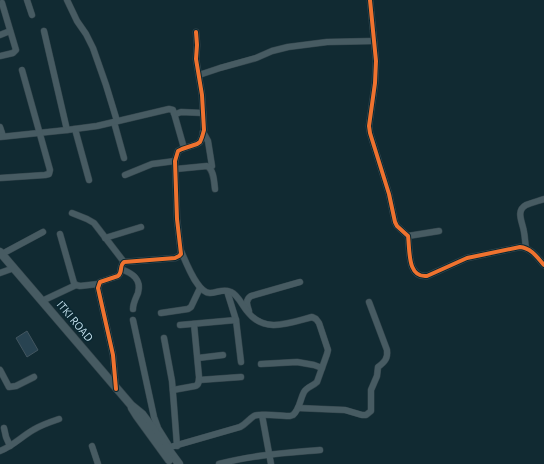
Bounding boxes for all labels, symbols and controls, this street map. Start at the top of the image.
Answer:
street label: ITKI ROAD [55,298,96,344]

